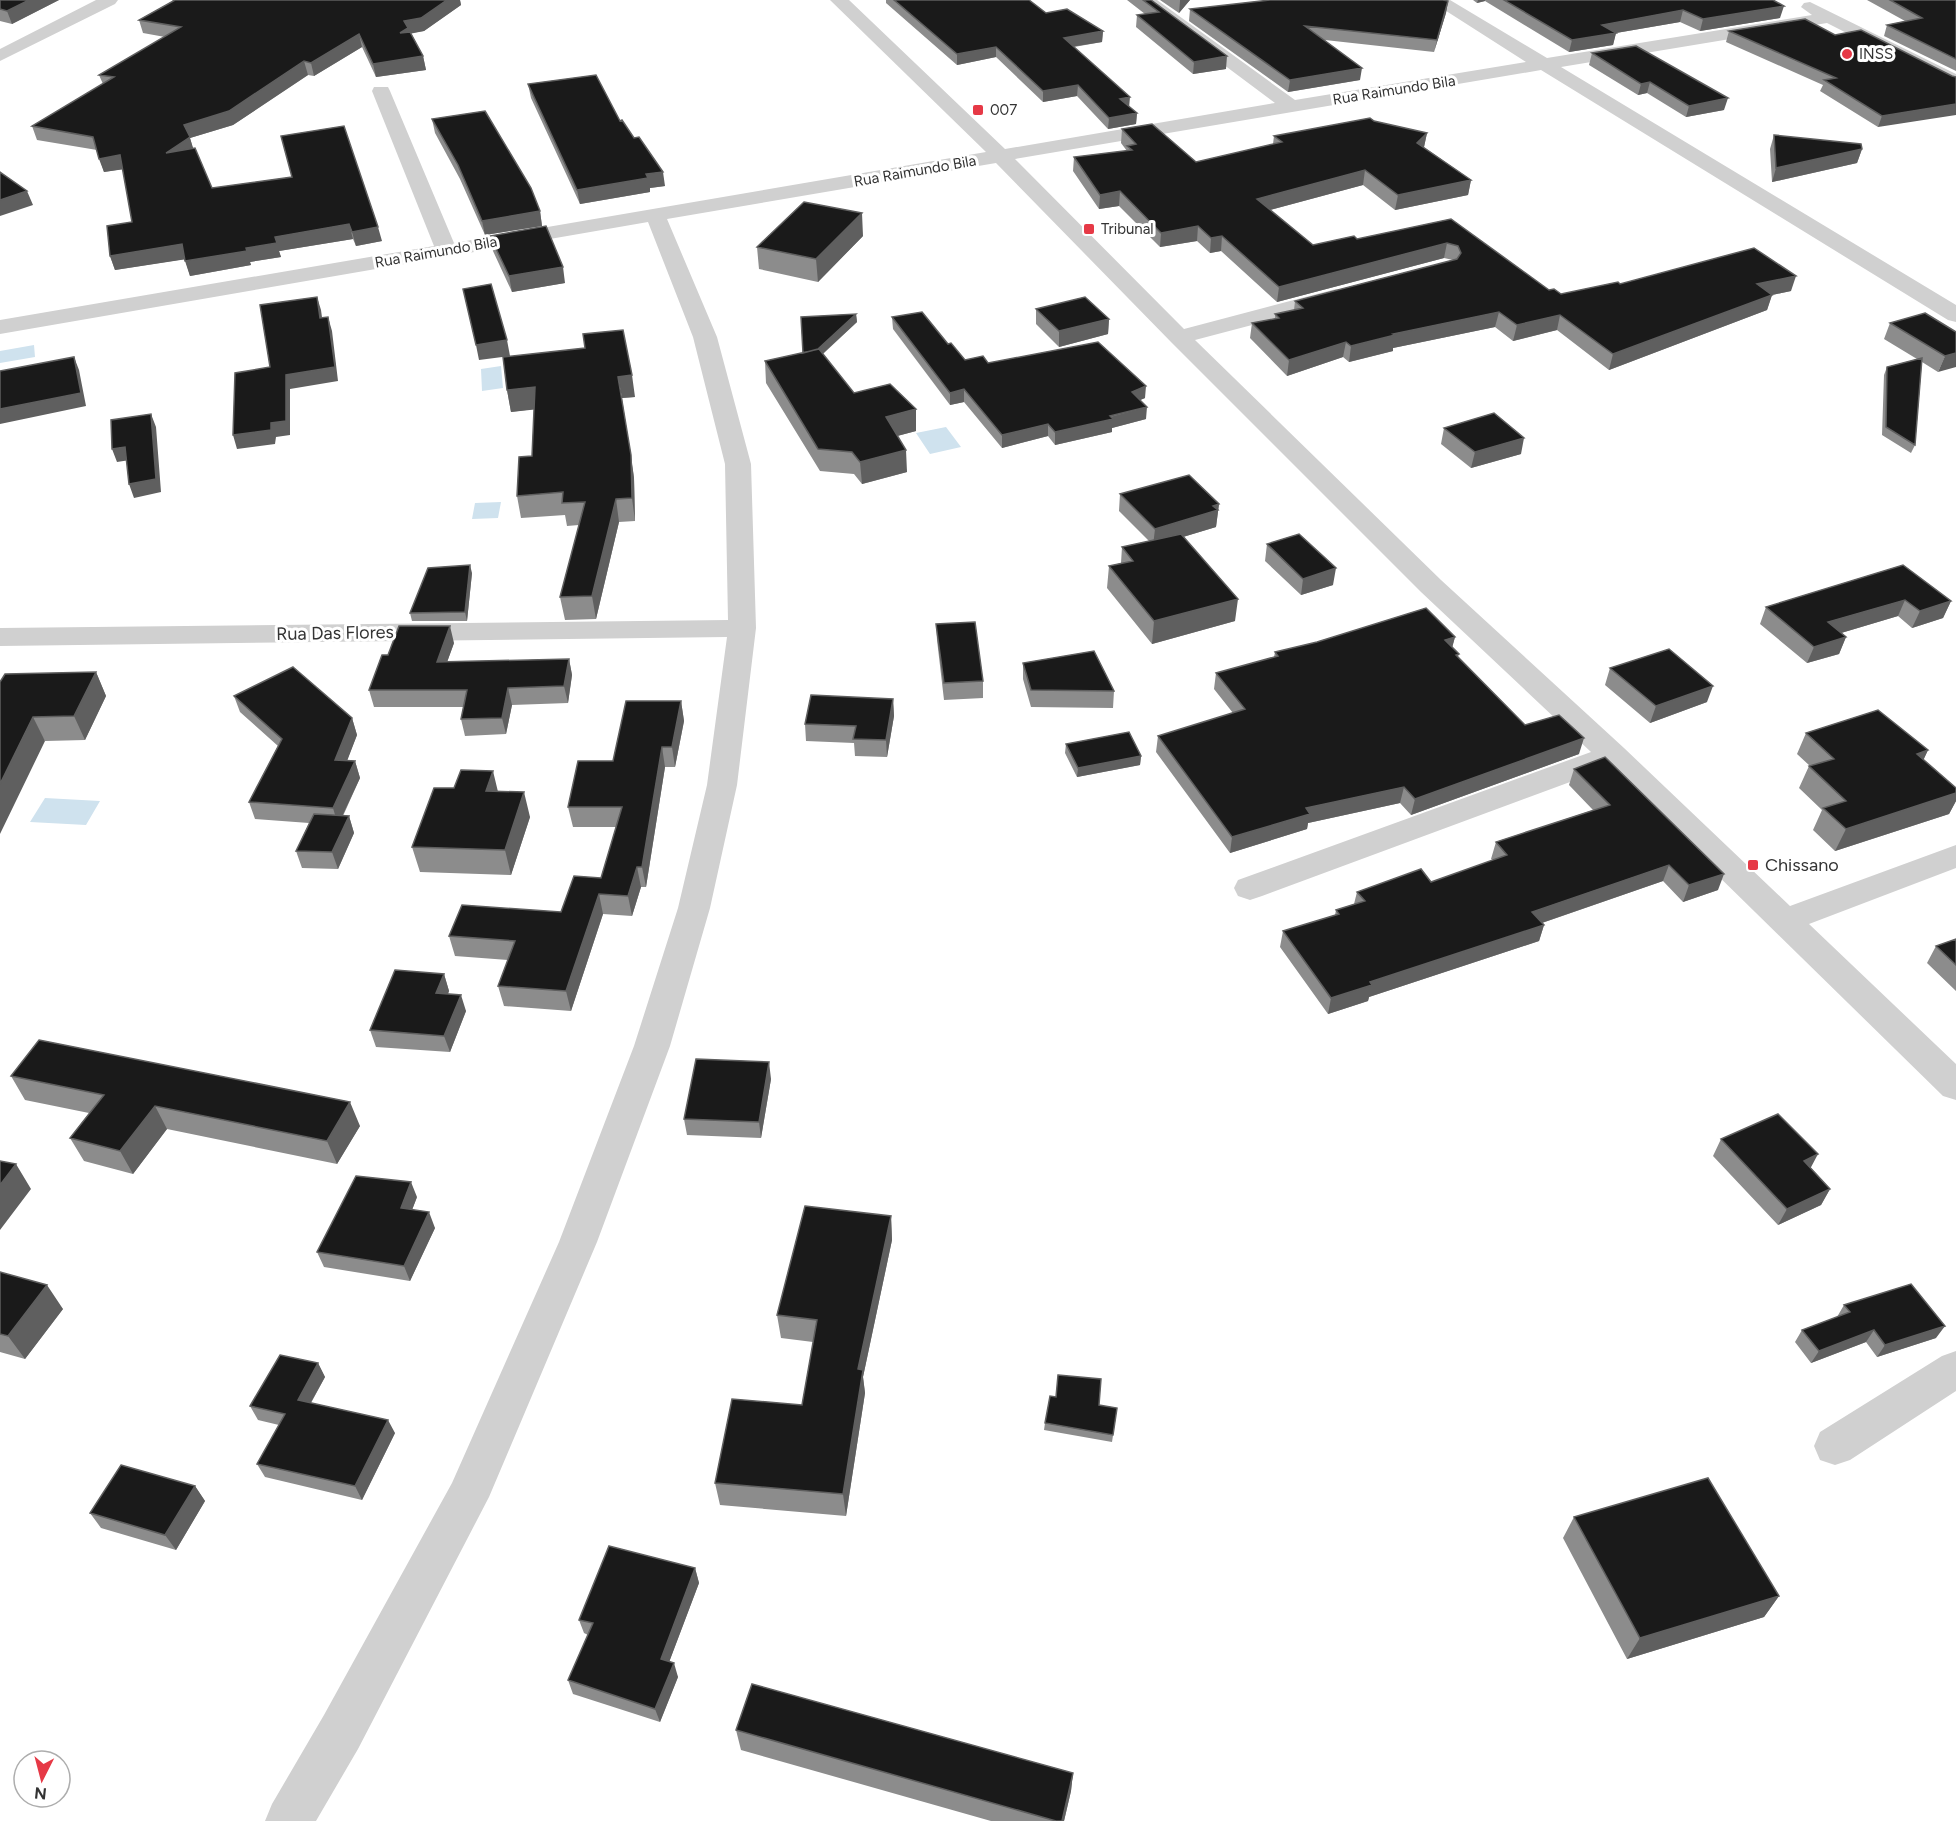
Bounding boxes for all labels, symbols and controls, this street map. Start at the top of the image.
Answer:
place label: INSS [1859,45,1893,63]
marker: INSS [1840,47,1854,61]
street label: Rua Raimundo Bila [1331,71,1457,109]
place label: 007 [990,101,1017,119]
marker: 007 [971,103,985,117]
street label: Rua Raimundo Bila [852,151,978,191]
place label: Tribunal [1101,220,1154,238]
marker: Tribunal [1082,222,1096,236]
street label: Rua Raimundo Bila [373,232,499,272]
street label: Rua Das Flores [276,621,394,645]
place label: Chissano [1765,854,1839,876]
marker: Chissano [1746,858,1760,872]
north arrow [12,1749,72,1809]
text: N [33,1783,48,1804]

